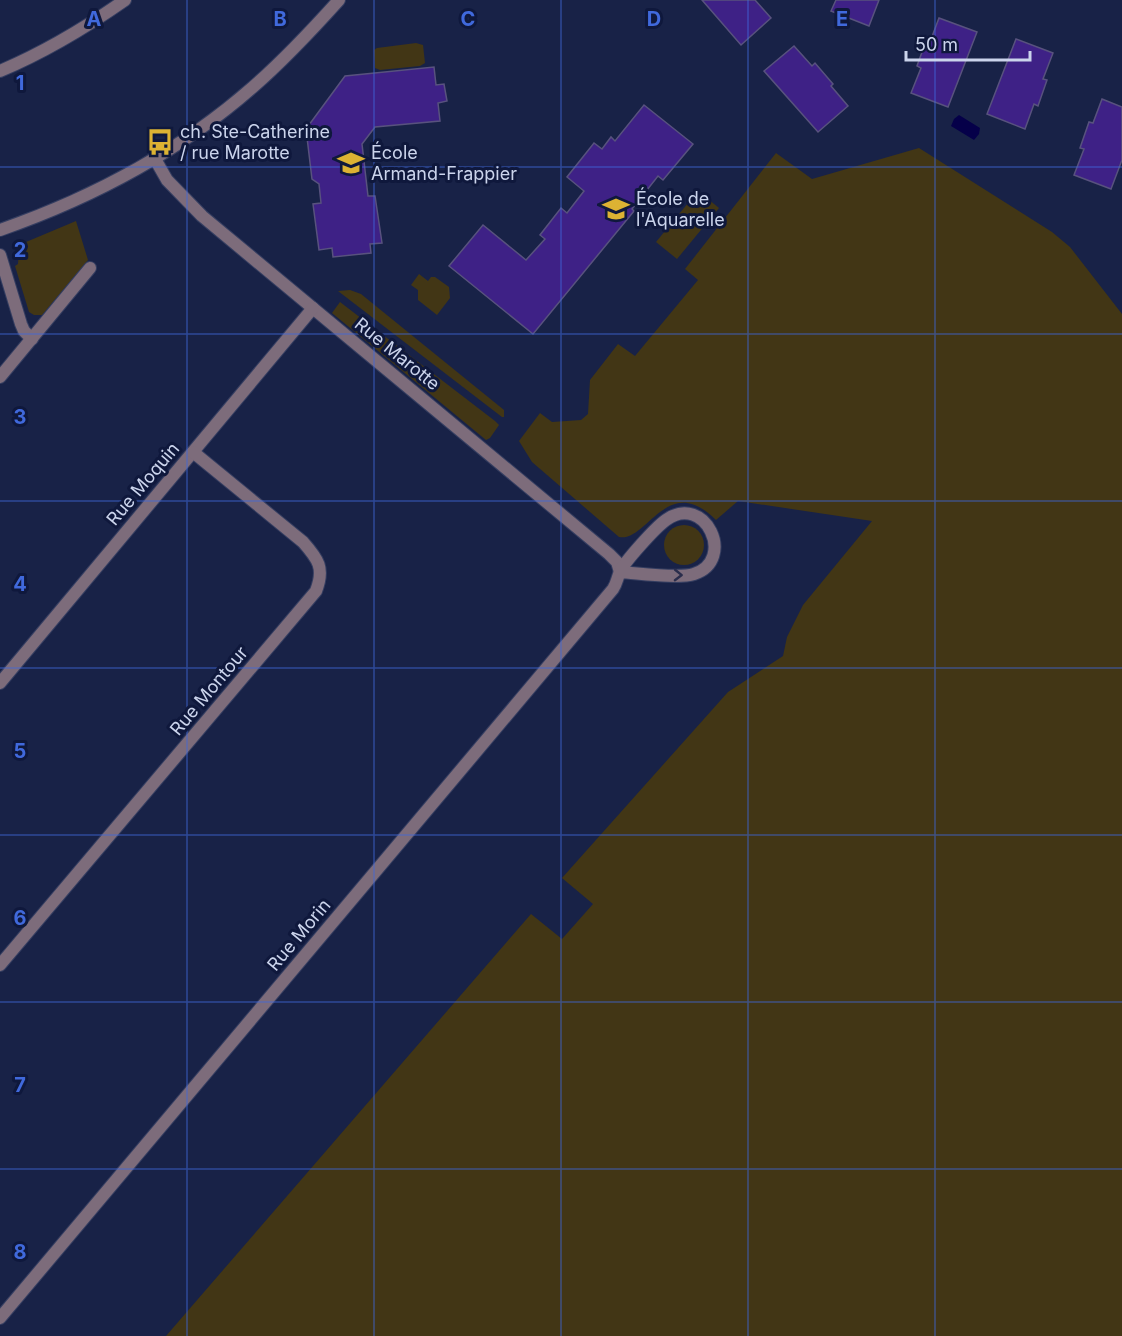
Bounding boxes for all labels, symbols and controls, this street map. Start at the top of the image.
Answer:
text: A [87,7,102,31]
text: B [273,7,287,31]
text: C [461,7,475,31]
text: D [647,7,661,31]
text: E [836,7,848,31]
scale bar [906,24,1030,62]
text: 50 m [915,34,958,55]
text: 1 [16,71,24,95]
place label: ch. Ste-Catherine / rue Marotte [180,121,330,163]
bus stop icon: ch. Ste-Catherine / rue Marotte [145,127,175,157]
place label: École Armand-Frappier [371,141,517,184]
school or university icon: École Armand-Frappier [336,148,366,178]
place label: École de l'Aquarelle [636,187,725,230]
school or university icon: École de l'Aquarelle [601,194,631,224]
text: 2 [14,238,26,262]
street label: Rue Marotte [351,313,444,394]
text: 3 [14,405,26,429]
street label: Rue Moquin [102,438,183,529]
one-way arrow [674,568,683,581]
text: 4 [13,572,27,596]
street label: Rue Montour [165,642,252,739]
text: 5 [14,739,26,763]
street label: Rue Morin [263,895,335,975]
text: 6 [14,906,27,930]
text: 7 [14,1073,26,1097]
text: 8 [13,1240,27,1264]

